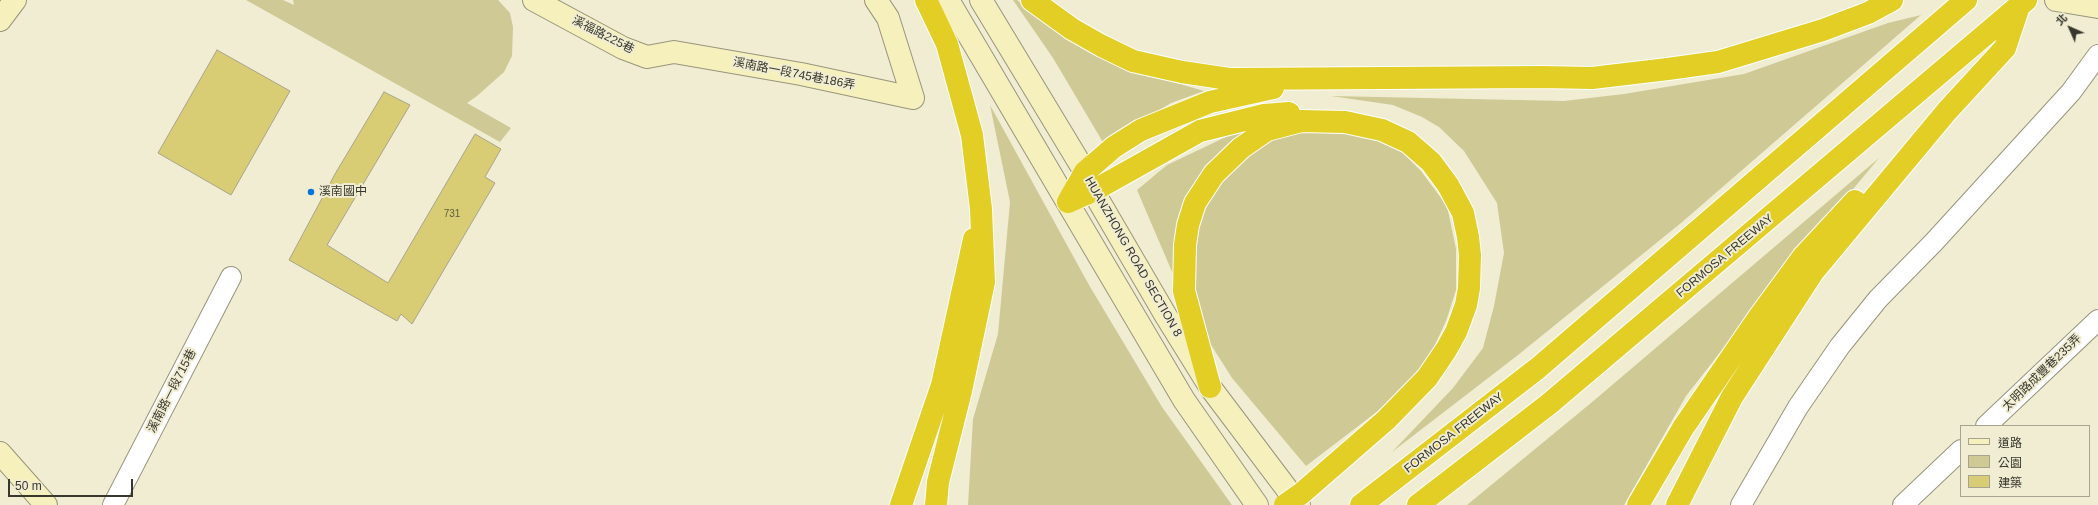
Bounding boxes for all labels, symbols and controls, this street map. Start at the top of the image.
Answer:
north arrow [2050,8,2090,48]
text: 北 [2053,11,2070,28]
street label: 溪福路225巷 [569,13,637,57]
street label: 溪南路一段745巷186弄 [732,55,856,93]
street label: HUANZHONG ROAD SECTION 8 [1081,175,1185,339]
place label: 溪南國中 [319,185,367,199]
marker: 溪南國中 [306,187,316,197]
house number: 731 [444,208,460,220]
street label: FORMOSA FREEWAY [1674,211,1776,301]
street label: 太明路成豐巷235弄 [2000,332,2084,414]
street label: 溪南路一段715巷 [145,347,199,435]
street label: FORMOSA FREEWAY [1401,390,1507,476]
legend [1960,425,2090,497]
text: 道路 [1998,436,2022,450]
text: 公園 [1998,456,2022,470]
scale bar [10,471,135,497]
text: 建築 [1998,476,2022,490]
text: 50 m [15,479,42,493]

